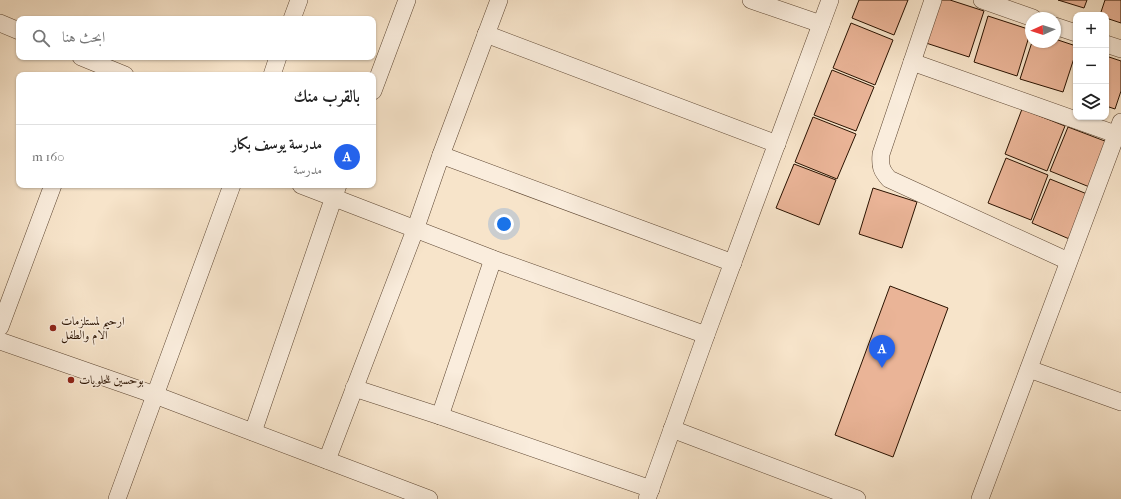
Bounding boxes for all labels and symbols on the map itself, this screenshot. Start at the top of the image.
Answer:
north arrow [1025,12,1061,48]
your location [494,214,514,234]
place label: ارحيم لمستلزمات الام والطفل [61,314,125,346]
marker: ارحيم لمستلزمات الام والطفل [48,323,58,333]
pin: A [869,335,895,368]
place label: بوحسين للحلويات [79,373,144,388]
marker: بوحسين للحلويات [66,375,76,385]

